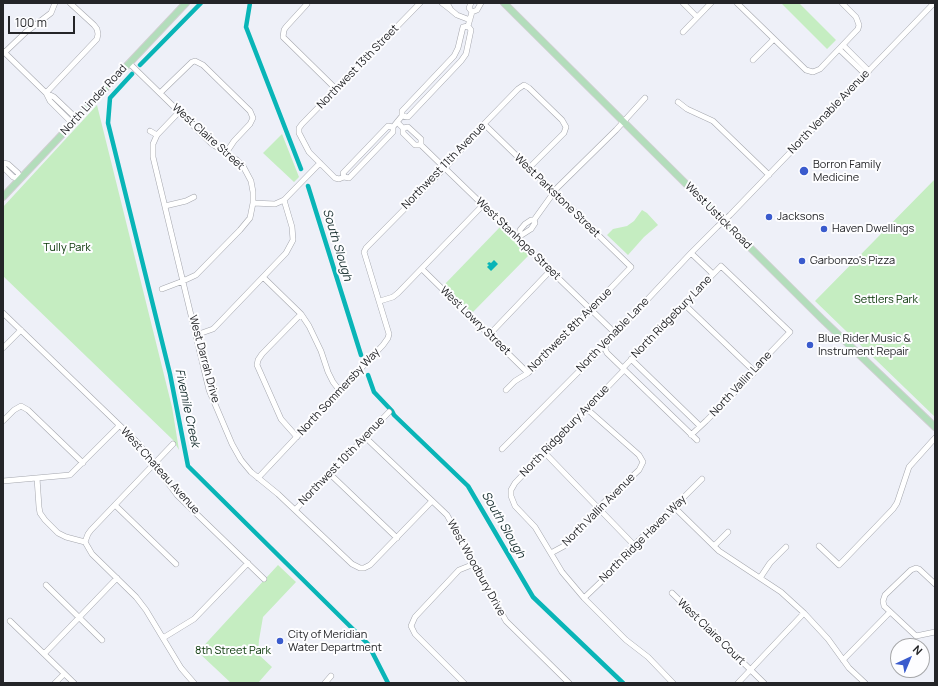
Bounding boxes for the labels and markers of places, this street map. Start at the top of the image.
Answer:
place label: Borron Family Medicine [813,158,881,184]
marker: Borron Family Medicine [798,165,810,177]
place label: Jacksons [777,210,824,224]
marker: Jacksons [764,212,774,222]
place label: Haven Dwellings [832,222,914,236]
marker: Haven Dwellings [819,224,829,234]
place label: Garbonzo's Pizza [810,254,895,268]
marker: Garbonzo's Pizza [797,256,807,266]
place label: Blue Rider Music & Instrument Repair [818,332,911,358]
marker: Blue Rider Music & Instrument Repair [805,340,815,350]
place label: City of Meridian Water Department [288,628,382,654]
marker: City of Meridian Water Department [275,636,285,646]

